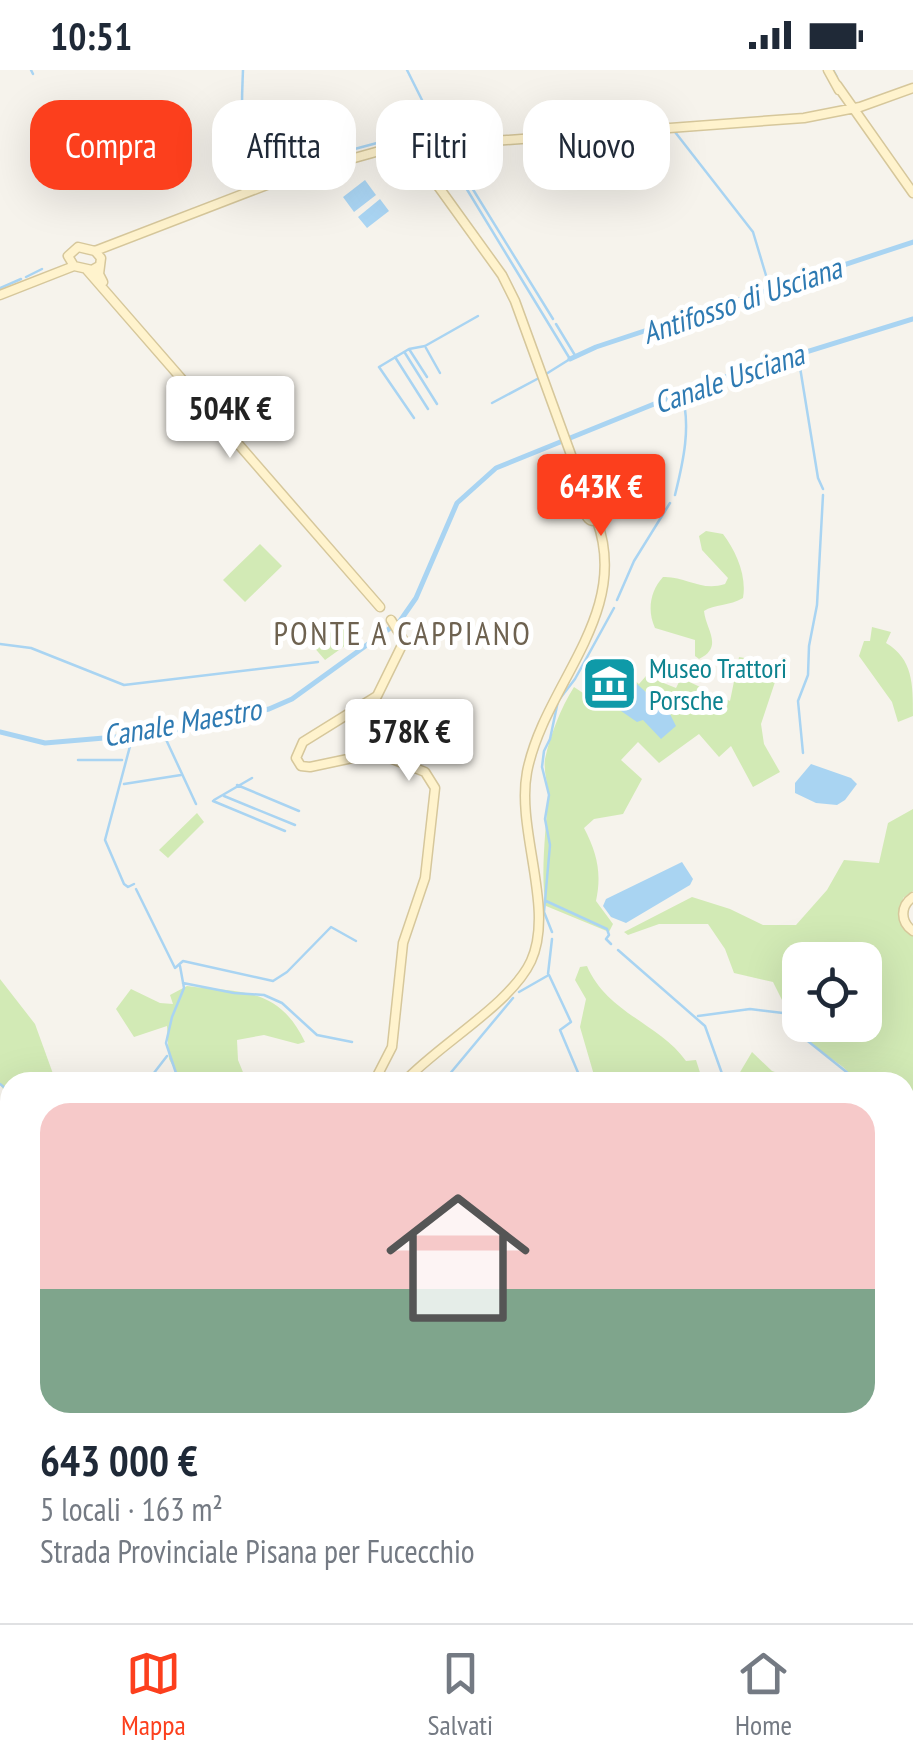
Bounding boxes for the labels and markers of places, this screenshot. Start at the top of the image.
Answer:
pin: 504K € [149,376,311,461]
pin: 643K € [520,454,682,539]
place label: Museo Trattori Porsche [649,649,787,718]
museum icon: Museo Trattori Porsche [580,654,640,714]
pin: 578K € [328,699,490,784]

